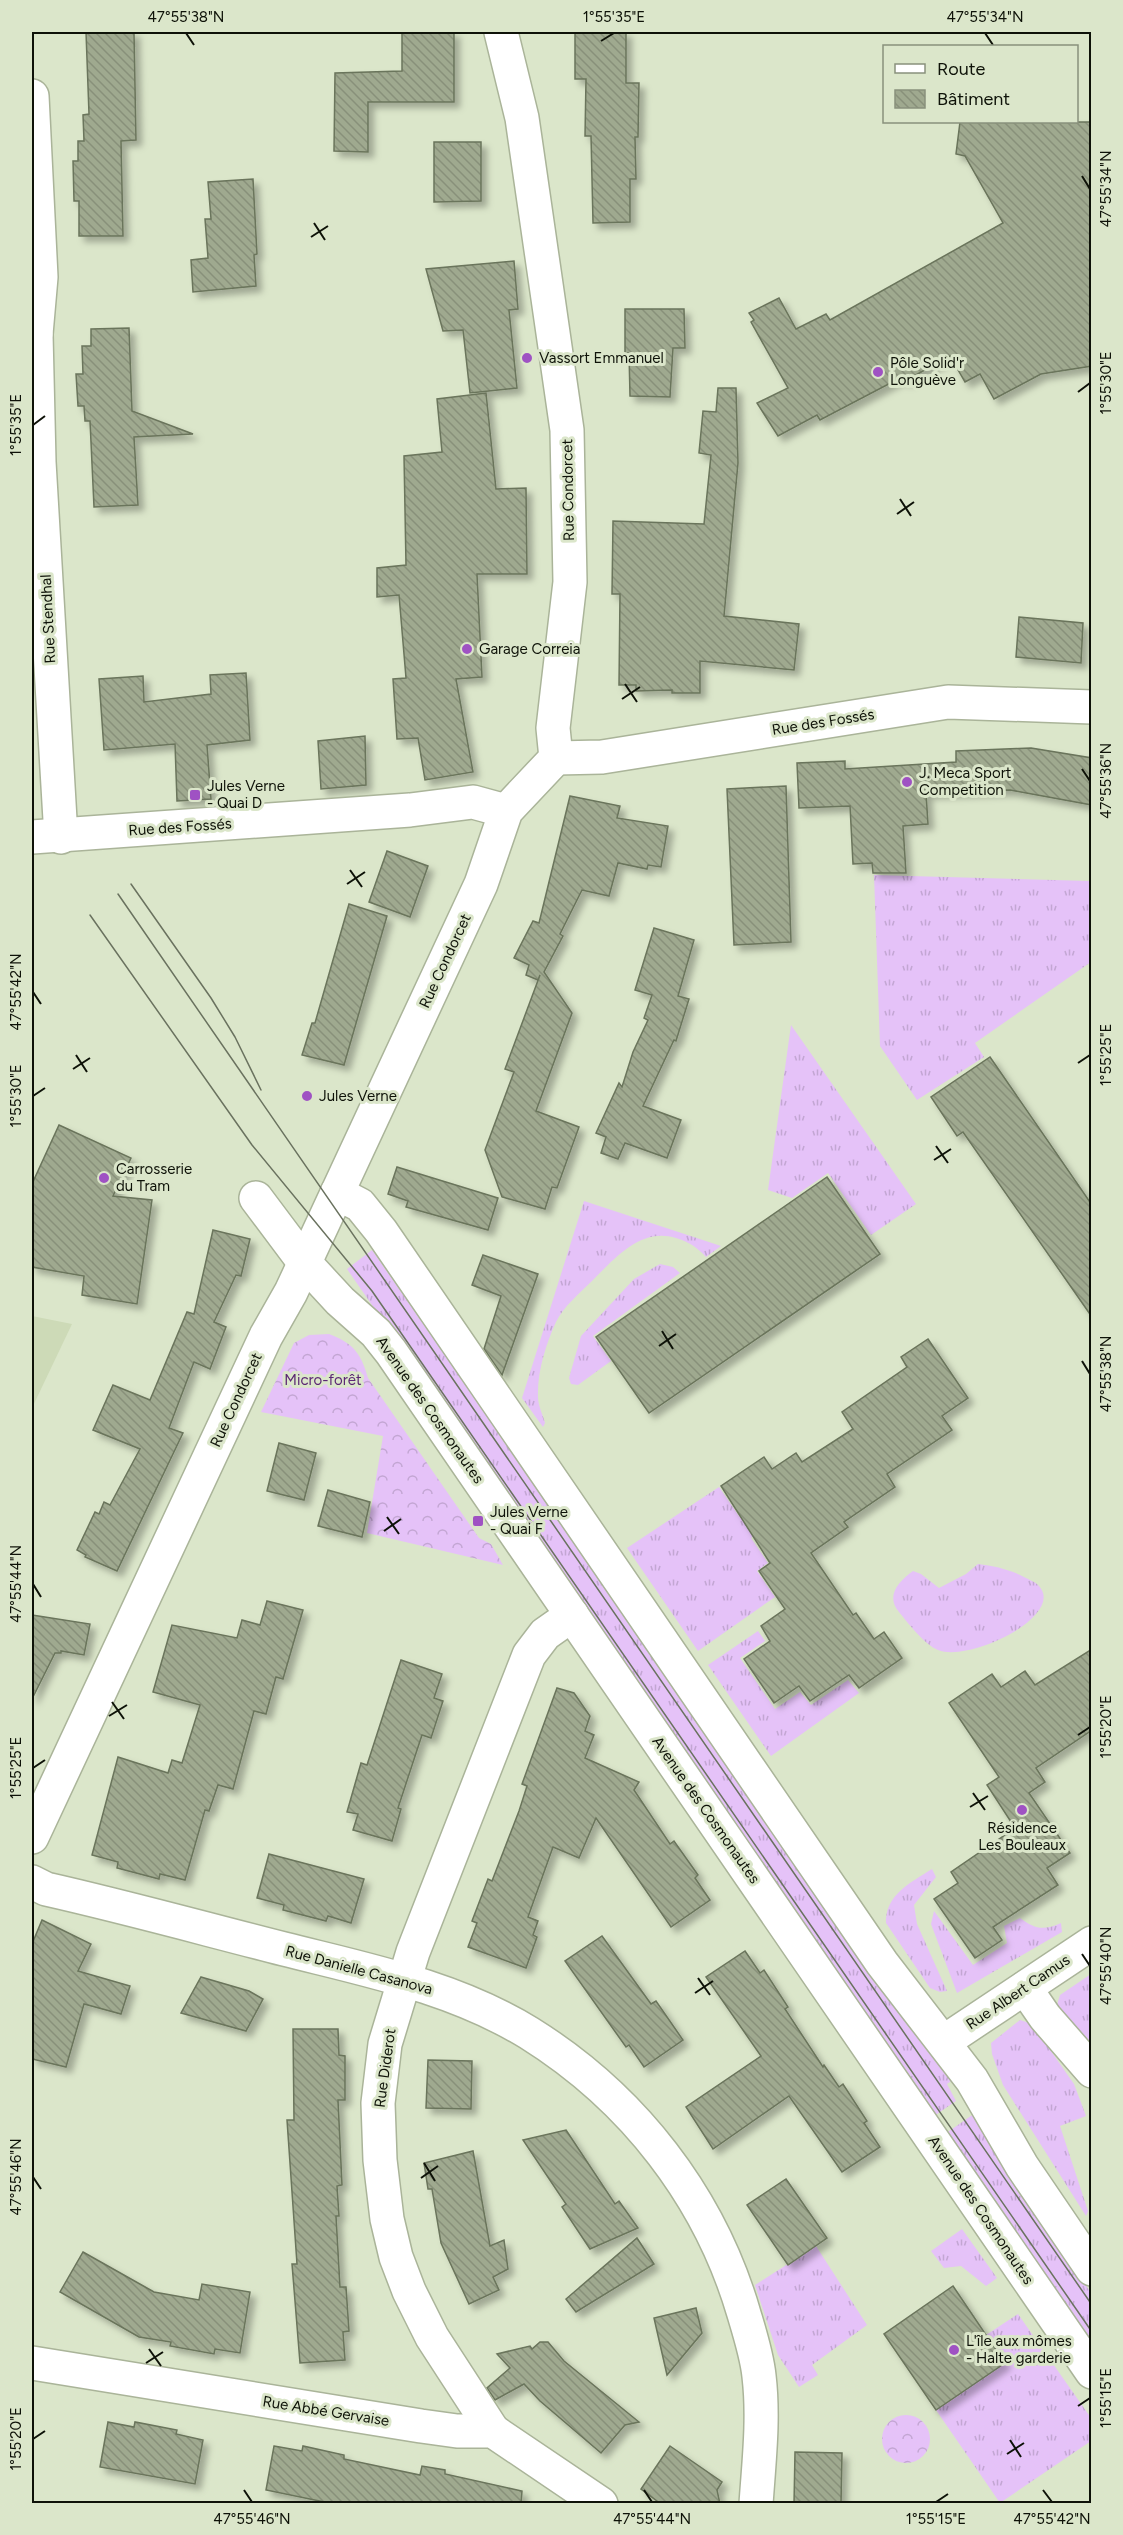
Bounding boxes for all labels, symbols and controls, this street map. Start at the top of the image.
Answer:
text: 47°55'38"N [148,8,224,26]
text: 1°55'35"E [583,8,645,26]
text: 47°55'34"N [946,8,1024,26]
legend [883,45,1078,123]
text: Route [937,58,986,80]
text: Bâtiment [937,88,1010,110]
text: 47°55'34"N [1097,150,1115,228]
place label: Vassort Emmanuel [539,349,664,367]
marker: Vassort Emmanuel [520,351,534,365]
text: 1°55'30"E [1097,351,1115,415]
place label: Pôle Solid'r Longuève [890,354,964,389]
marker: Pôle Solid'r Longuève [871,365,885,379]
text: 1°55'35"E [7,394,25,456]
street label: Rue Condorcet [558,438,578,541]
street label: Rue Stendhal [37,574,59,664]
place label: Garage Correia [479,640,580,658]
marker: Garage Correia [460,642,474,656]
street label: Rue des Fossés [771,705,875,739]
text: 47°55'36"N [1097,743,1115,819]
place label: J. Meca Sport Competition [919,764,1012,799]
marker: J. Meca Sport Competition [900,775,914,789]
place label: Jules Verne - Quai D [207,777,285,812]
marker: Jules Verne - Quai D [188,788,202,802]
street label: Rue des Fossés [128,814,232,840]
street label: Rue Condorcet [415,911,475,1011]
text: 47°55'42"N [7,953,25,1031]
text: 1°55'25"E [1097,1024,1115,1086]
text: 1°55'30"E [7,1064,25,1128]
place label: Jules Verne [319,1087,397,1105]
marker: Jules Verne [300,1089,314,1103]
place label: Carrosserie du Tram [116,1160,192,1195]
marker: Carrosserie du Tram [97,1171,111,1185]
street label: Avenue des Cosmonautes [372,1333,488,1487]
text: 47°55'38"N [1097,1336,1115,1412]
street label: Rue Condorcet [206,1350,266,1450]
park label: Micro-forêt [284,1371,362,1389]
place label: Jules Verne - Quai F [490,1503,568,1538]
marker: Jules Verne - Quai F [471,1514,485,1528]
text: 47°55'44"N [7,1545,25,1623]
text: 1°55'20"E [1097,1695,1115,1759]
street label: Avenue des Cosmonautes [648,1733,764,1887]
text: 1°55'25"E [7,1737,25,1799]
marker: Résidence Les Bouleaux [1015,1803,1029,1817]
place label: Résidence Les Bouleaux [978,1819,1066,1854]
text: 47°55'40"N [1097,1927,1115,2005]
street label: Rue Danielle Casanova [284,1942,434,1998]
street label: Rue Albert Camus [963,1951,1073,2033]
street label: Rue Diderot [371,2027,400,2109]
street label: Avenue des Cosmonautes [925,2132,1037,2288]
text: 47°55'46"N [7,2138,25,2216]
place label: L'île aux mômes - Halte garderie [966,2332,1072,2367]
marker: L'île aux mômes - Halte garderie [947,2343,961,2357]
text: 1°55'15"E [1097,2368,1115,2428]
street label: Rue Abbé Gervaise [261,2392,391,2430]
text: 1°55'20"E [7,2407,25,2471]
text: 47°55'46"N [213,2510,291,2528]
text: 47°55'44"N [613,2510,691,2528]
text: 1°55'15"E [906,2510,966,2528]
text: 47°55'42"N [1013,2510,1091,2528]

